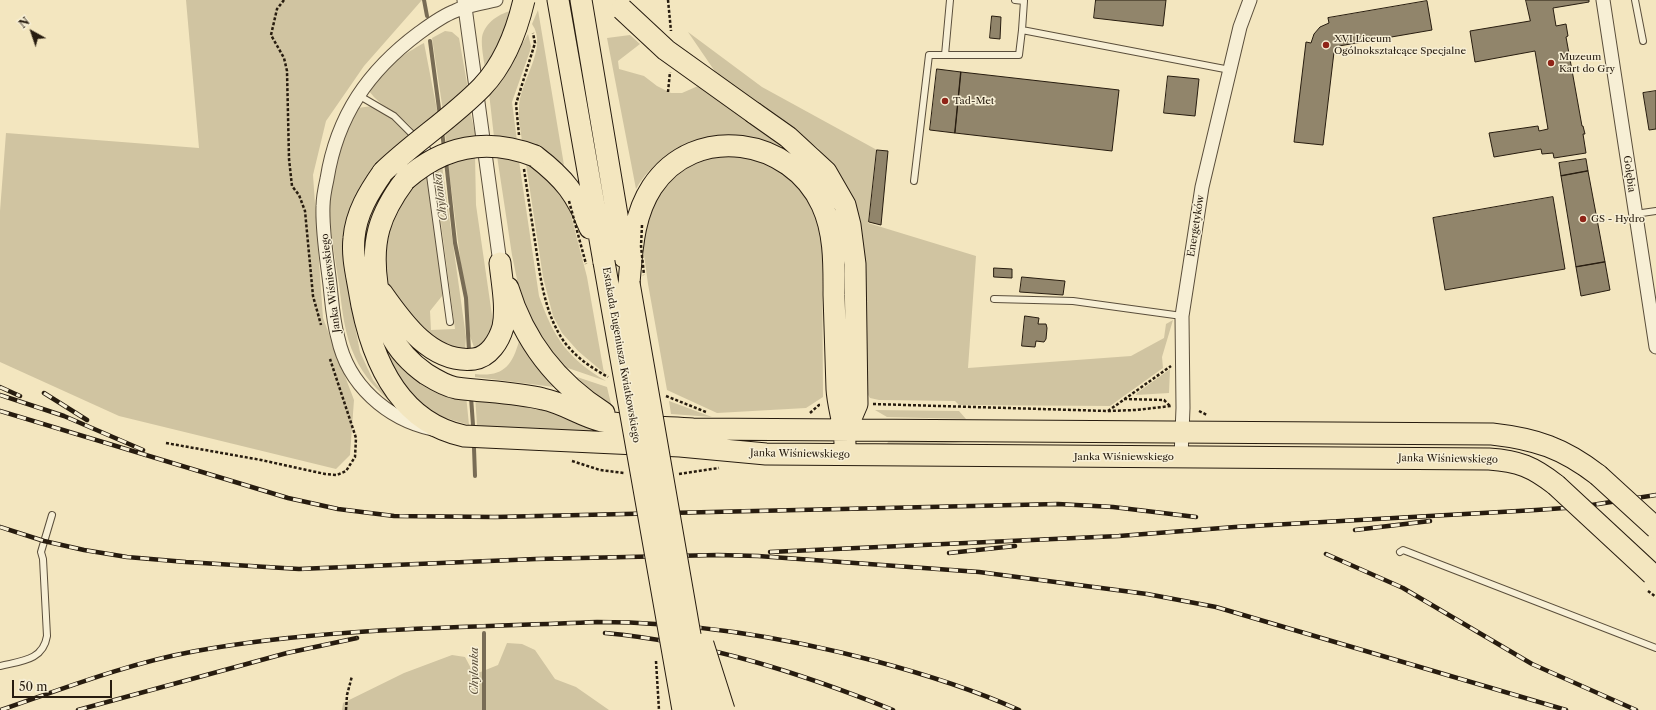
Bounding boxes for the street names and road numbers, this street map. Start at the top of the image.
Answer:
street label: Gołębia [1620,155,1638,193]
street label: Energetyków [1185,194,1207,258]
street label: Janka Wiśniewskiego [319,233,343,333]
street label: Estakada Eugeniusza Kwiatkowskiego [600,266,642,444]
street label: Janka Wiśniewskiego [750,447,850,461]
street label: Janka Wiśniewskiego [1074,451,1174,463]
street label: Janka Wiśniewskiego [1398,452,1498,466]

